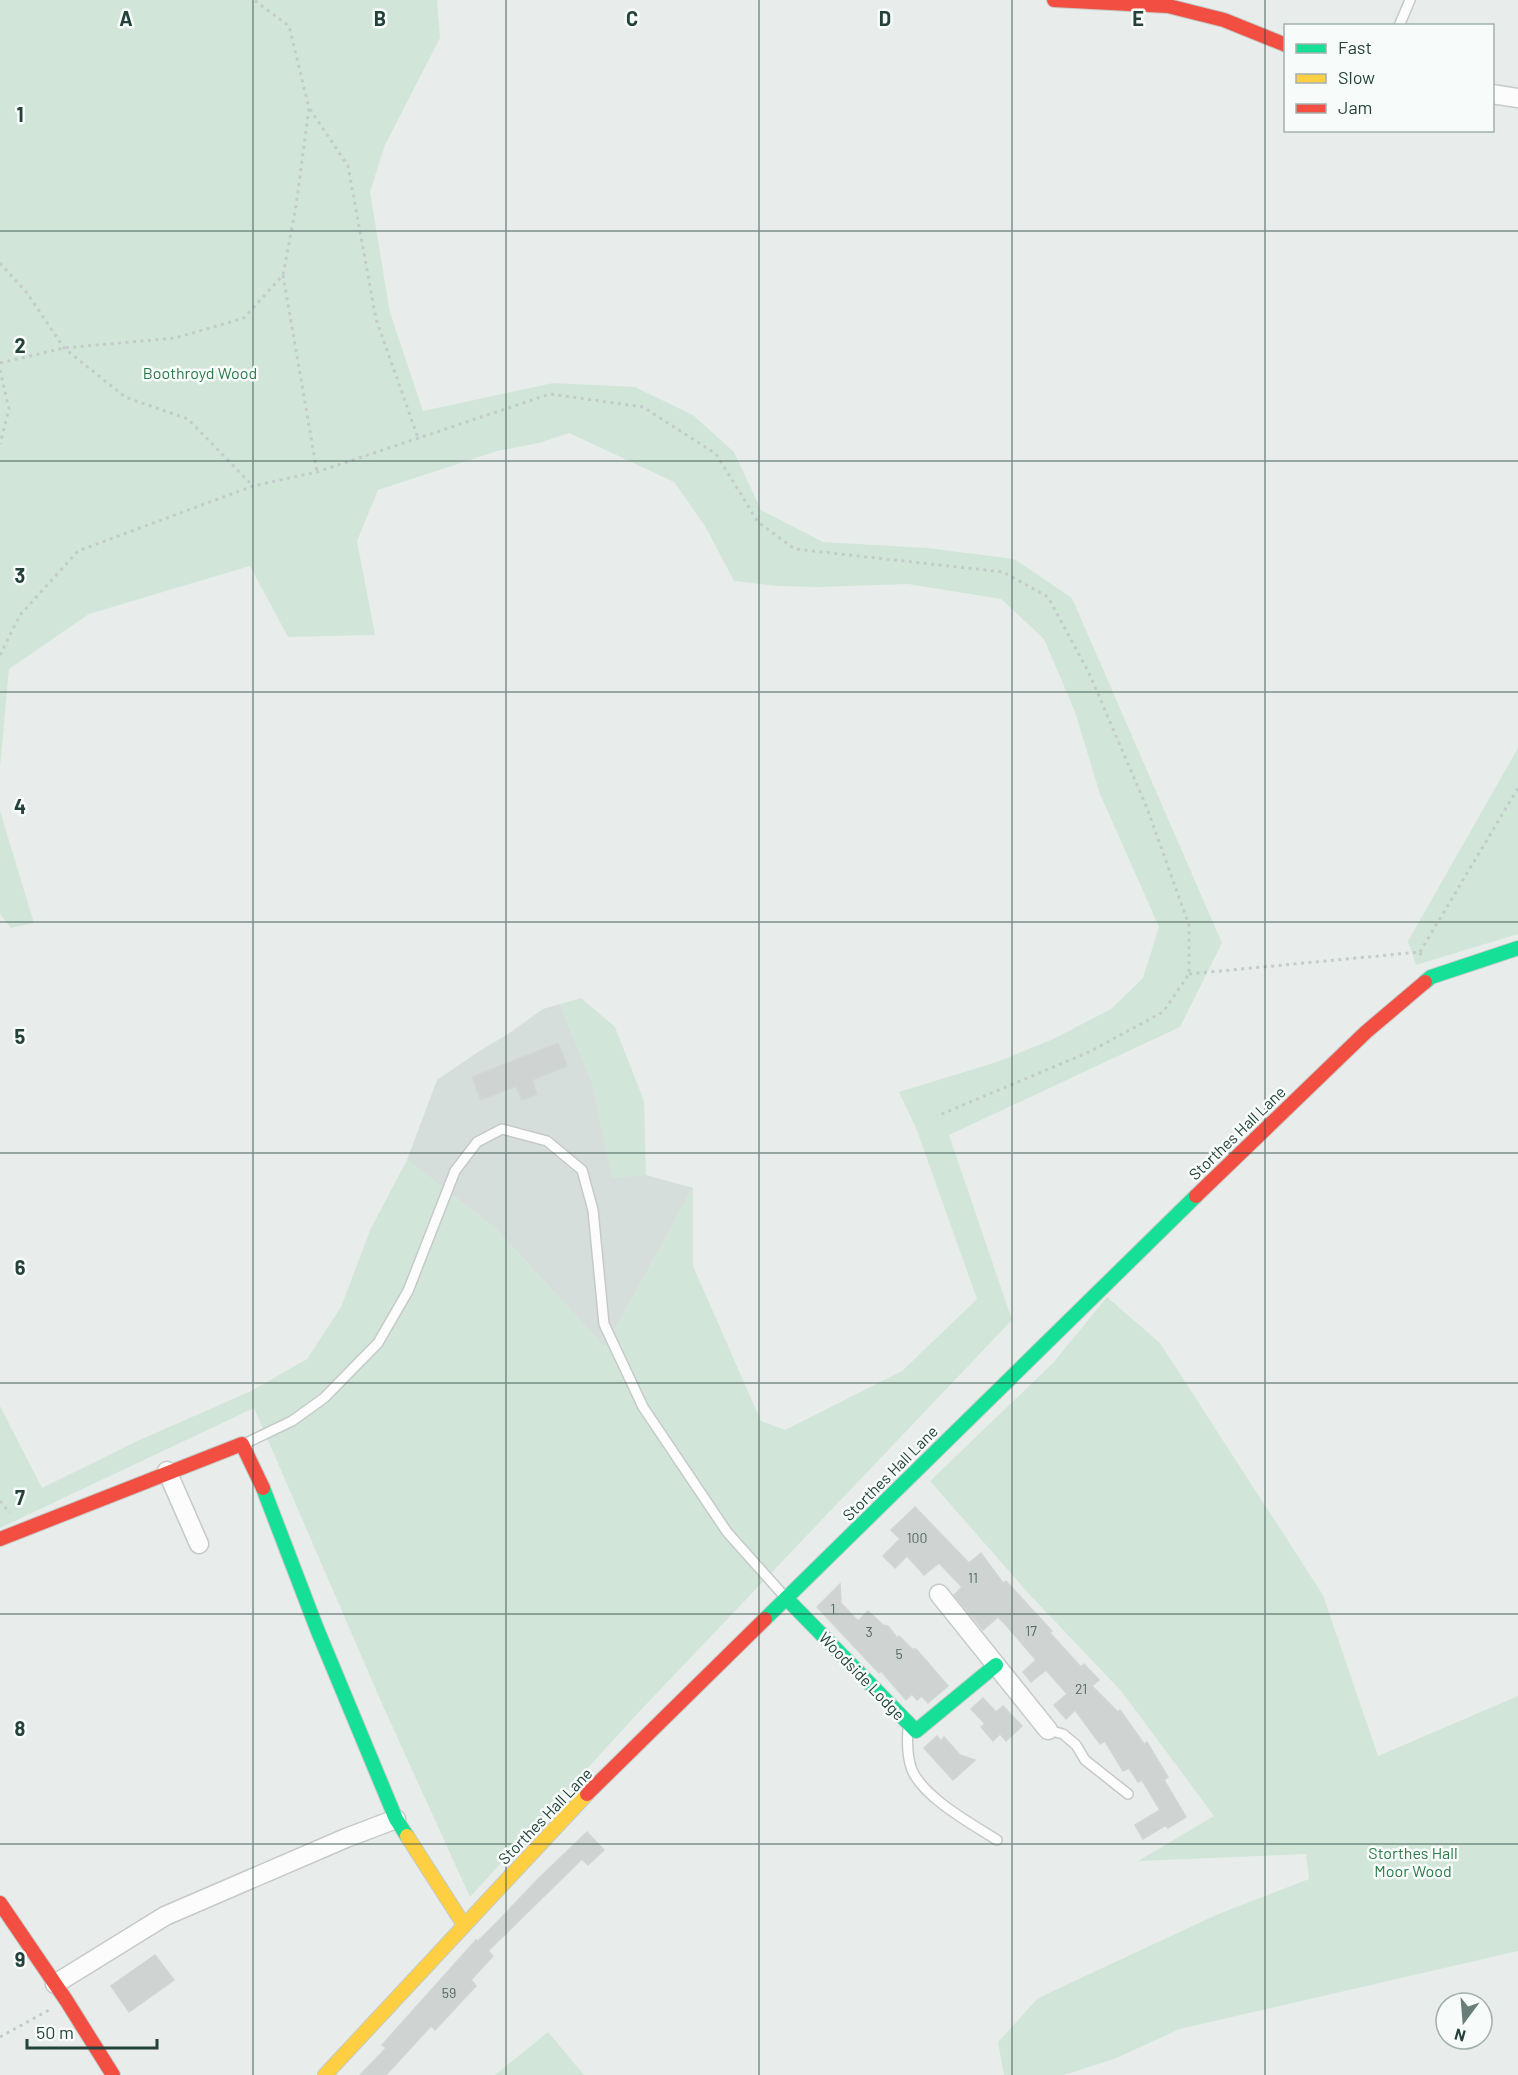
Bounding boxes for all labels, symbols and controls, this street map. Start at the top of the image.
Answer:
text: A [119,6,133,30]
text: B [374,6,386,30]
text: C [626,6,638,30]
text: D [879,6,891,30]
text: E [1132,6,1144,30]
legend [1284,24,1494,132]
text: Fast [1338,36,1372,58]
text: Slow [1338,66,1375,88]
text: Jam [1338,96,1372,118]
text: 1 [16,102,24,126]
text: 2 [14,333,26,357]
park label: Boothroyd Wood [143,363,257,382]
text: 3 [15,563,25,587]
text: 4 [14,794,26,818]
text: 5 [15,1024,26,1048]
street label: Storthes Hall Lane [1184,1082,1289,1184]
text: 6 [15,1255,26,1279]
street label: Storthes Hall Lane [838,1421,941,1524]
text: 7 [15,1485,25,1509]
house number: 100 [907,1529,927,1546]
house number: 11 [968,1569,978,1586]
house number: 1 [831,1600,835,1617]
house number: 17 [1025,1622,1037,1639]
house number: 3 [865,1623,873,1640]
street label: Woodside Lodge [815,1628,909,1724]
house number: 5 [895,1645,903,1662]
house number: 21 [1075,1680,1087,1697]
text: 8 [15,1716,26,1740]
street label: Storthes Hall Lane [494,1763,596,1868]
park label: Storthes Hall Moor Wood [1368,1843,1458,1880]
text: 9 [15,1947,25,1971]
house number: 59 [442,1984,456,2001]
north arrow [1434,1991,1494,2051]
scale bar [27,2012,158,2050]
text: 50 m [36,2021,74,2043]
text: N [1452,2025,1467,2046]

